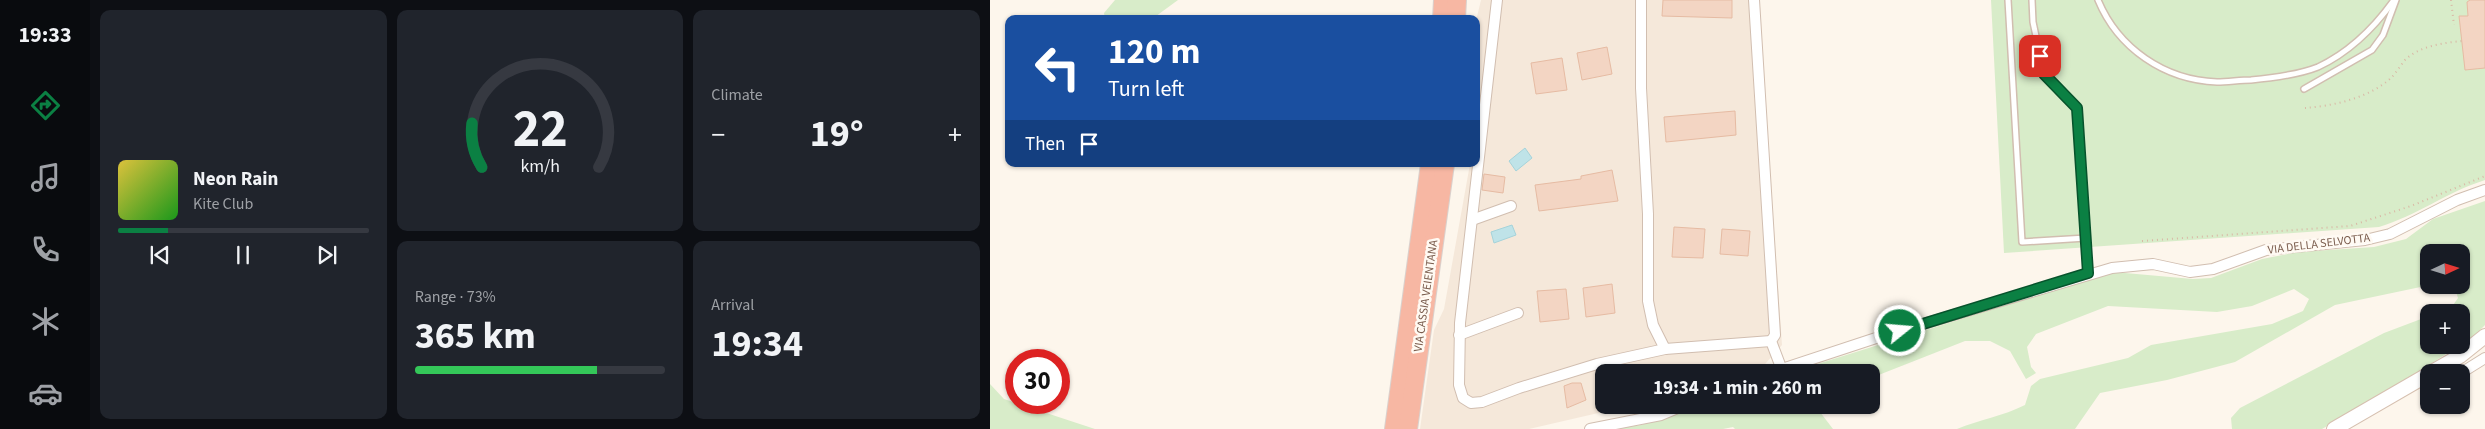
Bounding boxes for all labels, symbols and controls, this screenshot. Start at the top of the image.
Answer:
text: 19:33 [18,19,72,51]
text: 120 m [1108,27,1200,77]
icon: left [1025,35,1090,100]
pin [2019,35,2061,77]
icon: arrive [2026,42,2054,70]
text: Turn left [1108,73,1184,105]
text: Climate [711,84,763,106]
icon: directions [28,88,63,123]
text: 22 [513,93,567,167]
text: 19° [810,107,864,161]
text: − [711,115,725,155]
text: + [948,115,962,155]
icon: arrive [1075,130,1103,158]
text: Then [1025,131,1065,158]
text: km/h [520,154,560,179]
icon: music [28,160,63,195]
text: Neon Rain [193,166,278,193]
text: Kite Club [193,193,253,215]
street label: VIA DELLA SELVOTTA [2267,229,2372,259]
icon: phone [28,232,63,267]
street label: VIA CASSIA VEIENTANA [1410,238,1442,353]
icon: previous [146,241,174,269]
icon: pause [229,241,257,269]
icon: next [313,241,341,269]
north arrow [2420,244,2470,294]
map controls [2420,244,2470,414]
text: Range · 73% [415,286,496,308]
text: Arrival [711,294,754,316]
icon: climate [28,304,63,339]
position arrow [1873,304,1925,356]
button: + [2420,304,2470,354]
text: 365 km [415,309,536,363]
text: 19:34 [711,317,803,371]
speed limit sign: 30 [1005,349,1070,414]
button: − [2420,364,2470,414]
text: 19:34 · 1 min · 260 m [1653,375,1822,402]
icon: car [28,376,63,411]

